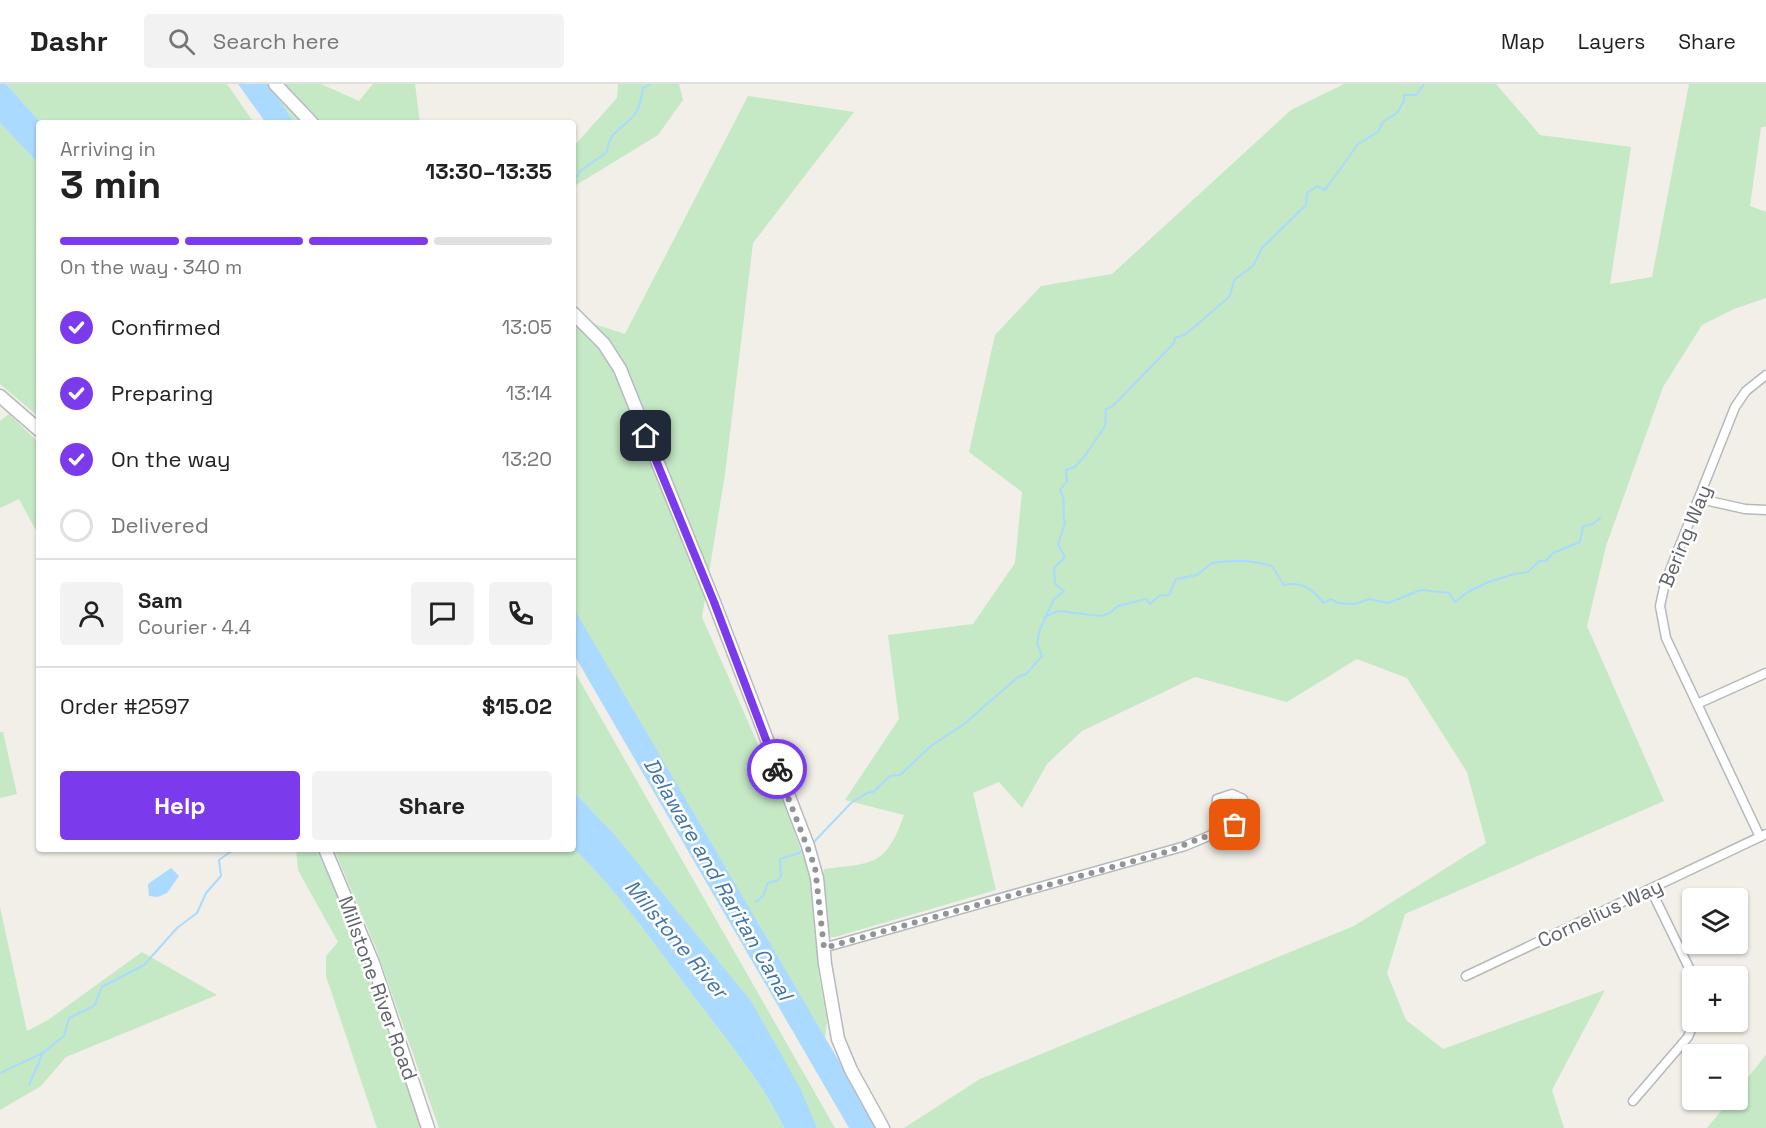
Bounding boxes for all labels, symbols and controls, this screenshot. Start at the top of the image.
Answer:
search box [144,14,564,68]
text: Dashr [30,23,108,59]
icon: search [165,25,198,58]
text: Search here [213,27,340,55]
text: Map [1501,28,1545,55]
text: Layers [1578,28,1645,55]
text: Share [1678,28,1736,55]
text: Arriving in [60,136,156,162]
text: 13:30–13:35 [425,157,552,185]
text: 3 min [60,160,161,209]
text: On the way · 340 m [60,254,242,280]
icon: check [60,311,93,344]
text: Confirmed [111,313,221,341]
text: 13:05 [502,314,552,340]
icon: check [60,377,93,410]
text: Preparing [111,379,213,407]
text: 13:14 [506,380,552,406]
pin [620,410,671,461]
icon: home [629,419,662,452]
icon: check [60,443,93,476]
text: On the way [111,445,230,473]
text: 13:20 [502,446,552,472]
street label: Bering Way [1653,481,1717,591]
text: Delivered [111,511,209,539]
button: person [60,582,123,645]
button: chat [411,582,474,645]
button: phone [489,582,552,645]
text: Sam [138,586,183,614]
text: Courier · 4.4 [138,614,251,640]
text: Order #2597 [60,692,189,720]
text: $15.02 [482,692,552,720]
courier [747,739,807,799]
water label: Delaware and Raritan Canal [638,753,800,1007]
icon: bike [761,753,794,786]
button: Help [60,771,300,840]
button: Share [312,771,552,840]
pin [1209,799,1260,850]
icon: bag [1218,808,1251,841]
street label: Cornelius Way [1533,873,1667,953]
water label: Millstone River [619,874,735,1005]
map controls [1682,888,1748,1110]
button: layers [1682,888,1748,954]
street label: Millstone River Road [333,892,423,1084]
button: + [1682,966,1748,1032]
button: − [1682,1044,1748,1110]

